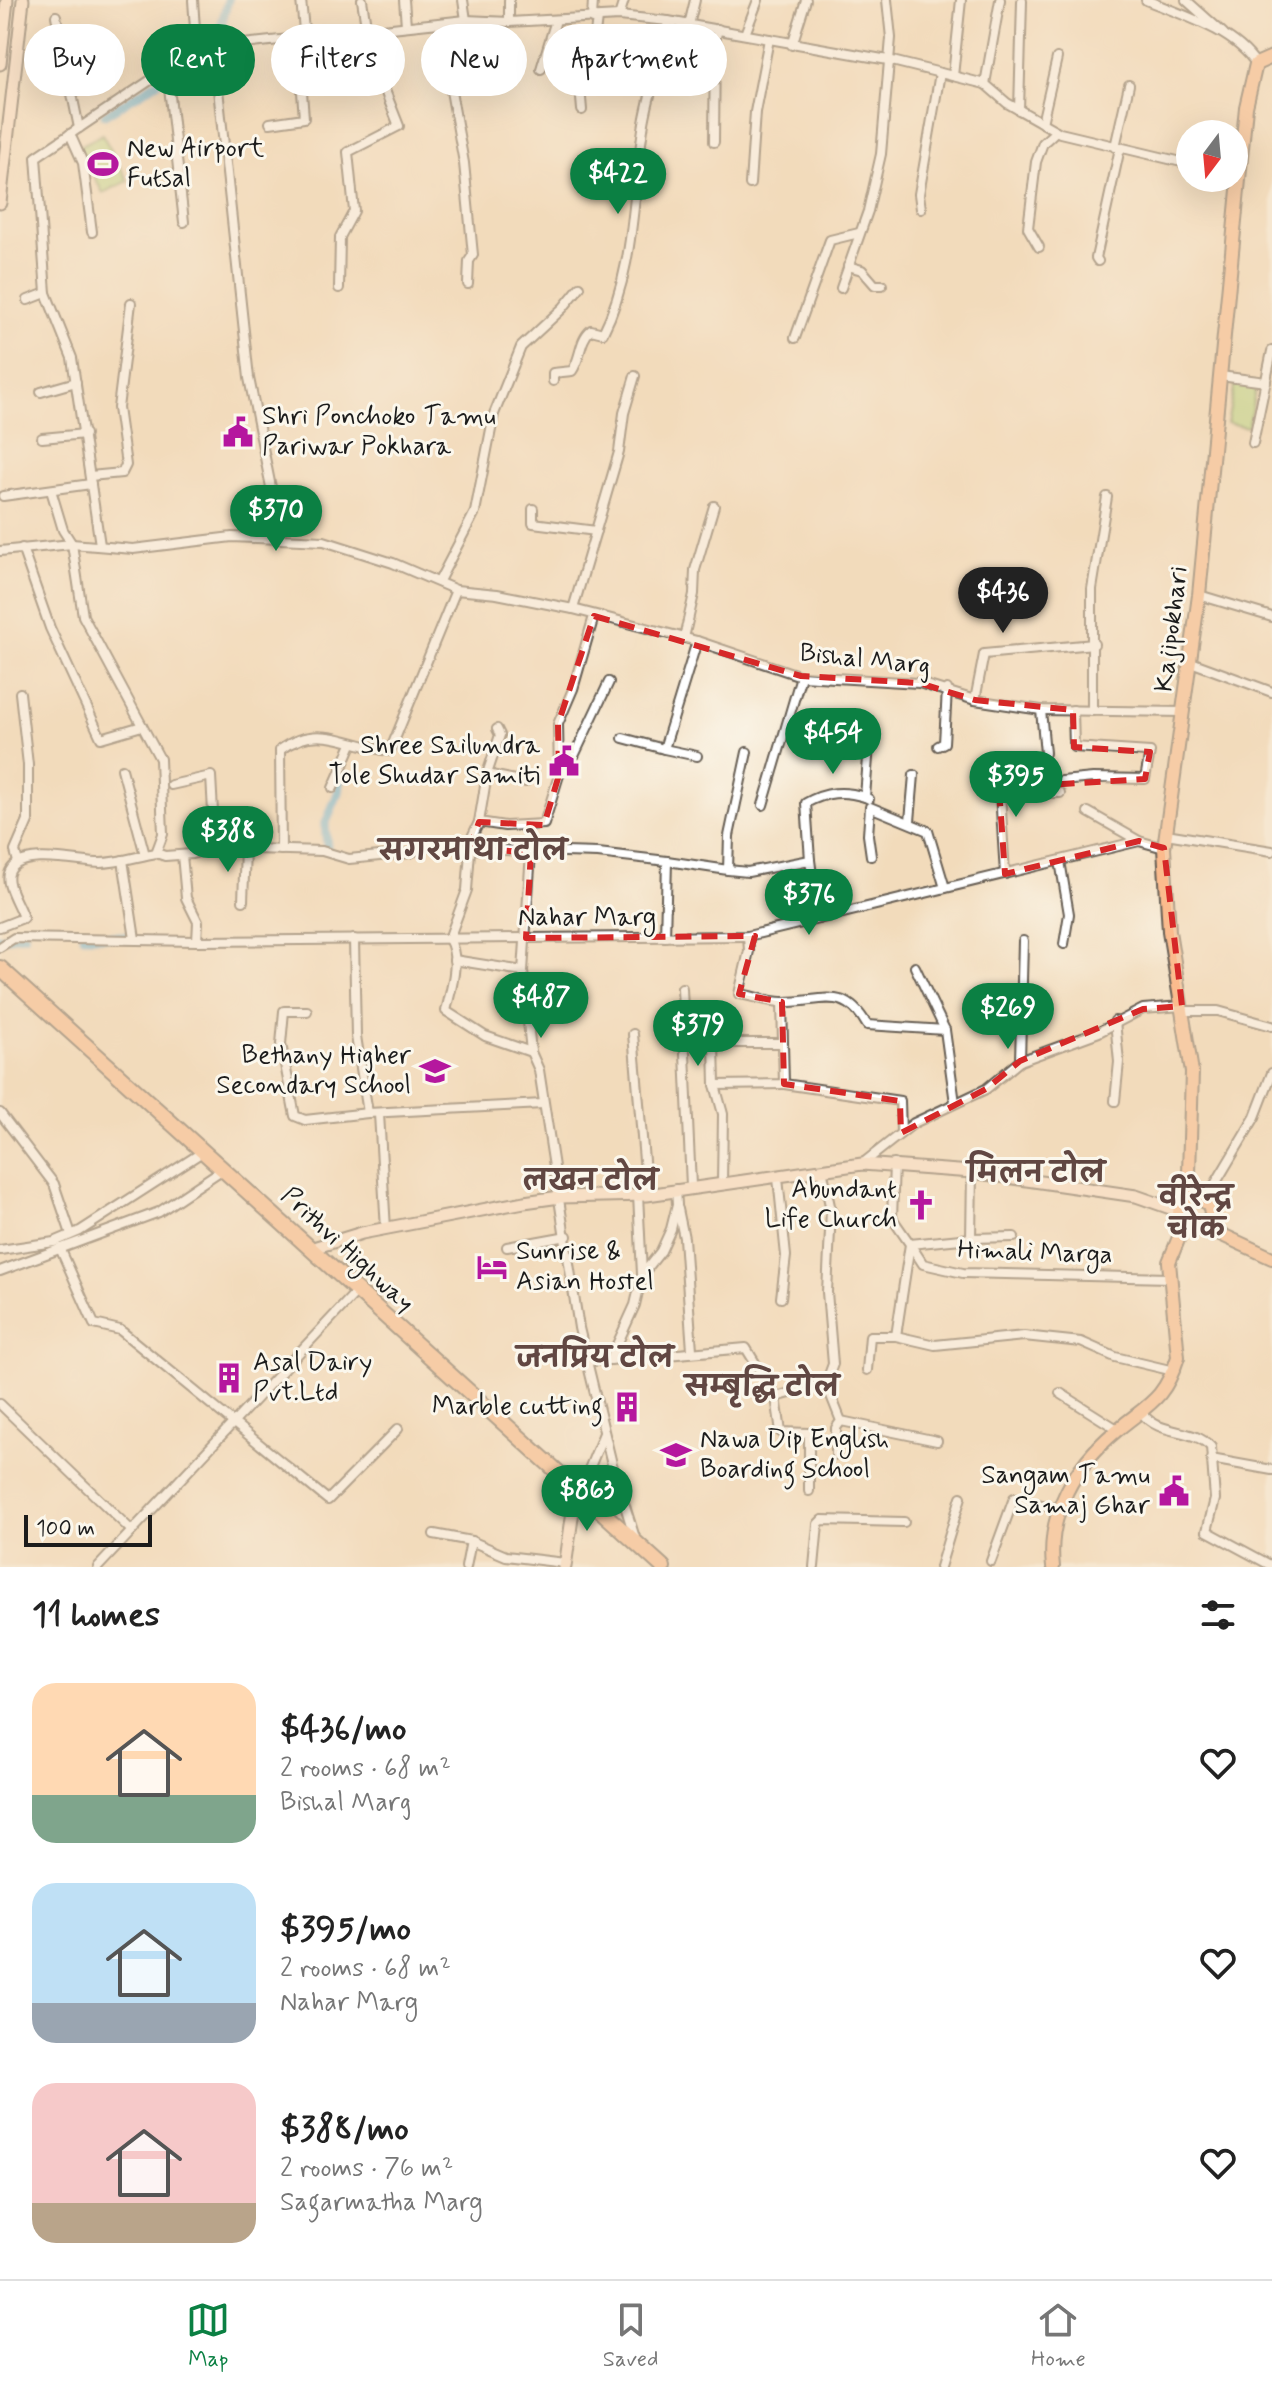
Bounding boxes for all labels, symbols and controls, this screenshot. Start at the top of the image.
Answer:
chip: Buy [24,24,125,96]
chip: Rent [141,24,255,96]
chip: Filters [271,24,405,96]
chip: New [421,24,527,96]
chip: Apartment [543,24,727,96]
north arrow [1176,120,1248,192]
map controls [1176,120,1248,192]
place label: New Airport Futsal [127,132,264,196]
sports icon: New Airport Futsal [86,147,120,181]
pin: $422 [571,148,665,216]
text: $422 [588,157,648,191]
place label: Shri Ponchoko Tamu Pariwar Pokhara [262,400,496,464]
public building icon: Shri Ponchoko Tamu Pariwar Pokhara [221,415,255,449]
pin: $370 [229,485,323,553]
text: $370 [248,494,304,528]
street label: Kajipokhari [1147,564,1197,694]
pin: $436 [956,567,1050,635]
text: $436 [976,576,1030,610]
street label: Bishal Marg [798,636,932,684]
pin: $454 [786,708,880,776]
text: $454 [803,717,863,751]
place label: Shree Sailundra Tole Shudar Samiti [328,729,540,793]
public building icon: Shree Sailundra Tole Shudar Samiti [547,744,581,778]
pin: $395 [969,751,1063,819]
text: $395 [987,760,1045,794]
pin: $388 [181,806,275,874]
text: $388 [200,815,256,849]
district label: सगरमाथा टोल [376,828,570,871]
pin: $376 [762,869,856,937]
text: $376 [783,878,835,912]
street label: Nahar Marg [518,901,656,937]
pin: $487 [494,972,588,1040]
text: $487 [511,981,571,1015]
pin: $269 [961,983,1055,1051]
text: $269 [980,992,1036,1026]
pin: $379 [651,1000,745,1068]
text: $379 [671,1009,725,1043]
place label: Bethany Higher Secondary School [216,1039,412,1103]
school or university icon: Bethany Higher Secondary School [418,1054,452,1088]
district label: मिलन टोल [964,1150,1108,1193]
district label: लखन टोल [522,1158,661,1201]
place label: Abundant Life Church [765,1173,897,1237]
district label: वीरेन्द्र चोक [1156,1174,1236,1249]
street label: Prithvi Highway [272,1179,421,1322]
church icon: Abundant Life Church [904,1188,938,1222]
street label: Himali Marga [957,1233,1113,1275]
place label: Sunrise & Asian Hostel [516,1235,654,1299]
hotel icon: Sunrise & Asian Hostel [475,1250,509,1284]
district label: जनप्रिय टोल [513,1335,676,1378]
place label: Asal Dairy Pvt.Ltd [253,1346,372,1410]
building icon: Asal Dairy Pvt.Ltd [212,1361,246,1395]
district label: सम्बृद्धि टोल [682,1364,842,1408]
place label: Marble cutting [432,1390,603,1427]
building icon: Marble cutting [610,1390,644,1424]
place label: Nawa Dip English Boarding School [700,1423,889,1490]
school or university icon: Nawa Dip English Boarding School [659,1438,693,1472]
place label: Sangam Tamu Samaj Ghar [981,1459,1151,1523]
pin: $863 [540,1465,634,1533]
text: $863 [560,1474,614,1508]
public building icon: Sangam Tamu Samaj Ghar [1157,1474,1191,1508]
scale bar [24,1511,152,1547]
text: 100 m [36,1515,95,1543]
text: 11 homes [32,1593,160,1638]
icon: filters [1196,1593,1240,1637]
text: $436/mo [280,1707,407,1752]
icon: home [96,1715,192,1811]
icon: heart [1196,1741,1240,1785]
text: 2 rooms · 68 m² [280,1752,451,1786]
text: Bishal Marg [280,1786,411,1820]
text: $395/mo [280,1907,411,1952]
icon: home [96,1915,192,2011]
icon: heart [1196,1941,1240,1985]
text: 2 rooms · 68 m² [280,1952,451,1986]
text: Nahar Marg [280,1986,418,2020]
text: $388/mo [280,2107,409,2152]
icon: home [96,2115,192,2211]
icon: heart [1196,2141,1240,2185]
text: 2 rooms · 76 m² [280,2152,453,2186]
text: Sagarmatha Marg [280,2186,483,2220]
tab: Map [186,2298,230,2374]
tab: Saved [603,2298,658,2374]
tab: Home [1031,2298,1086,2374]

